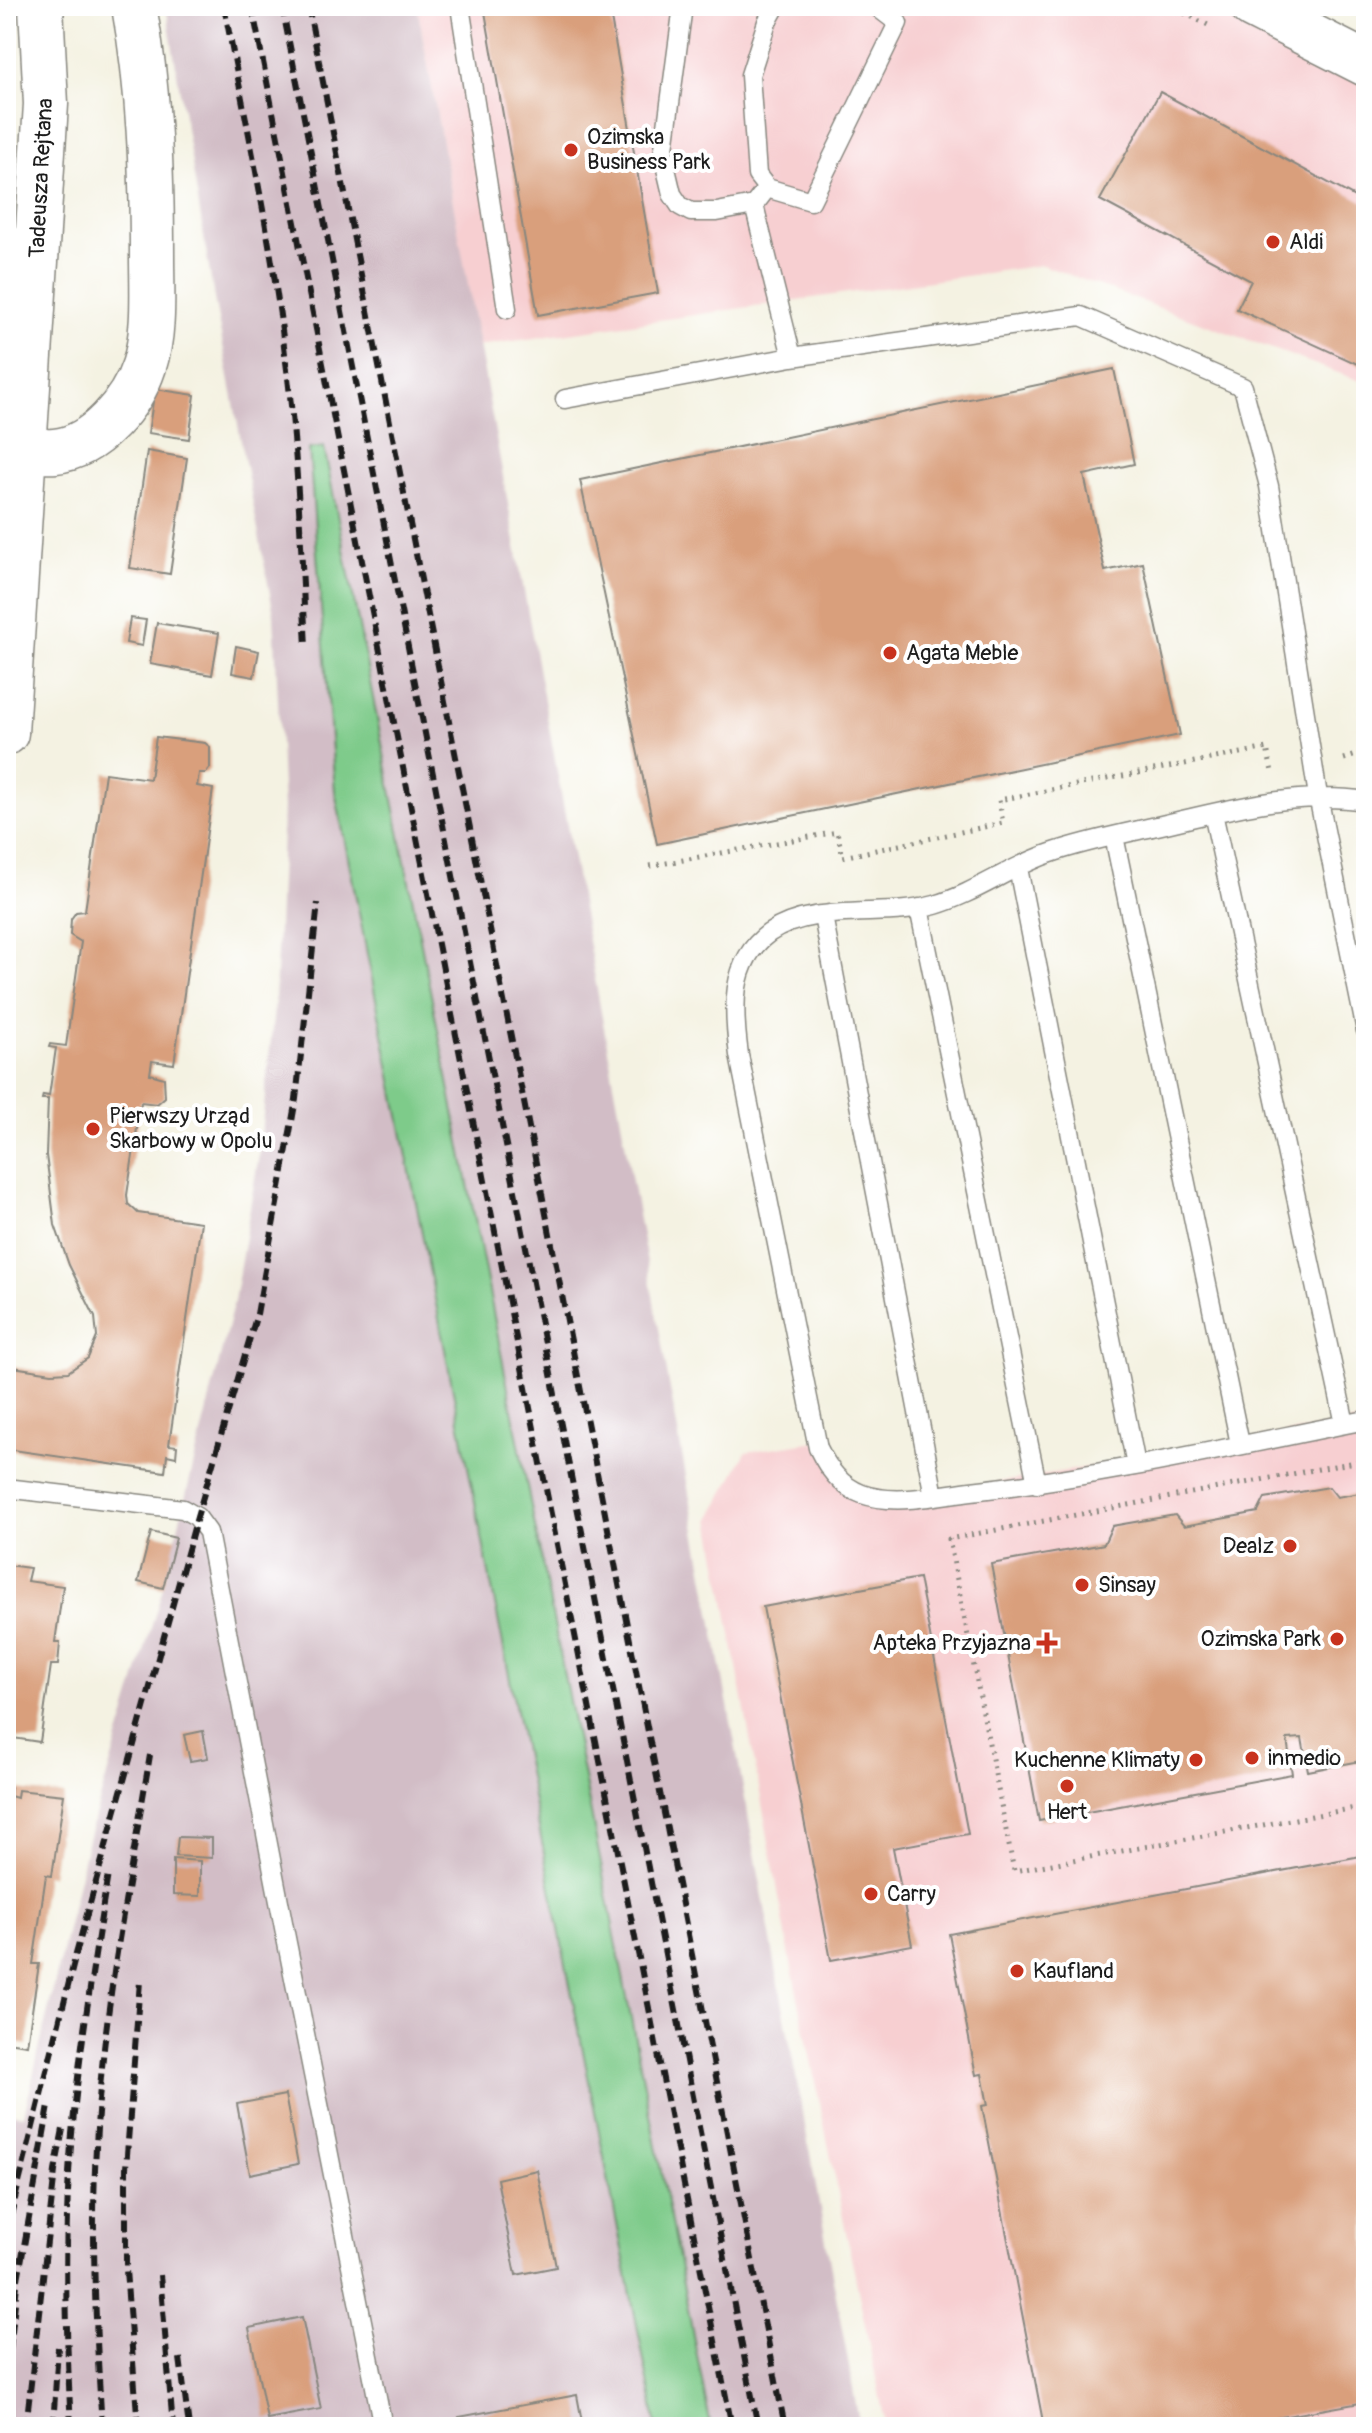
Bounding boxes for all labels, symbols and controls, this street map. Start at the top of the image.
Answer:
street label: Tadeusza Rejtana [23,97,59,259]
place label: Ozimska Business Park [587,123,710,176]
marker: Ozimska Business Park [562,141,580,159]
place label: Aldi [1289,228,1323,256]
marker: Aldi [1264,233,1282,251]
place label: Agata Meble [906,639,1019,667]
marker: Agata Meble [881,644,899,662]
place label: Pierwszy Urząd Skarbowy w Opolu [109,1102,273,1155]
marker: Pierwszy Urząd Skarbowy w Opolu [84,1120,102,1138]
place label: Dealz [1222,1532,1274,1560]
marker: Dealz [1281,1537,1299,1555]
place label: Sinsay [1098,1571,1156,1599]
marker: Sinsay [1073,1576,1091,1594]
place label: Ozimska Park [1200,1625,1321,1653]
place label: Apteka Przyjazna [873,1629,1031,1657]
marker: Ozimska Park [1328,1630,1346,1648]
marker: Apteka Przyjazna [1038,1634,1056,1652]
place label: inmedio [1268,1744,1341,1772]
place label: Kuchenne Klimaty [1014,1746,1180,1774]
marker: inmedio [1243,1749,1261,1767]
marker: Kuchenne Klimaty [1187,1751,1205,1769]
marker: Hert [1058,1777,1076,1795]
place label: Hert [1047,1798,1087,1826]
place label: Carry [887,1880,936,1908]
marker: Carry [862,1885,880,1903]
place label: Kaufland [1033,1957,1114,1985]
marker: Kaufland [1008,1962,1026,1980]

